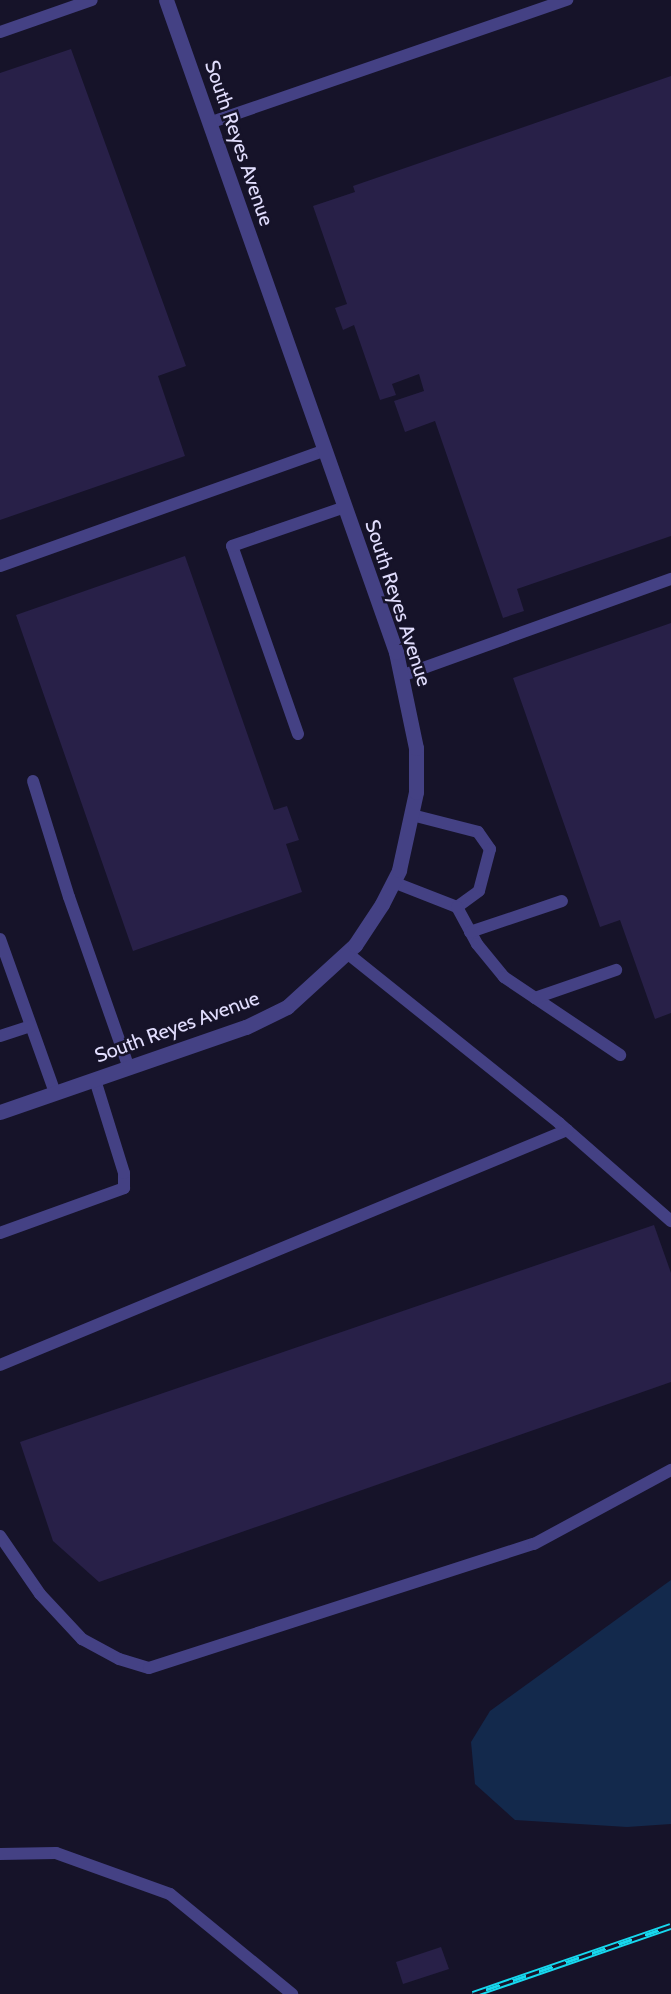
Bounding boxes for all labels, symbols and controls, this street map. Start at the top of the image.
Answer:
street label: South Reyes Avenue [199,57,279,229]
street label: South Reyes Avenue [360,517,436,689]
street label: South Reyes Avenue [91,986,263,1068]

